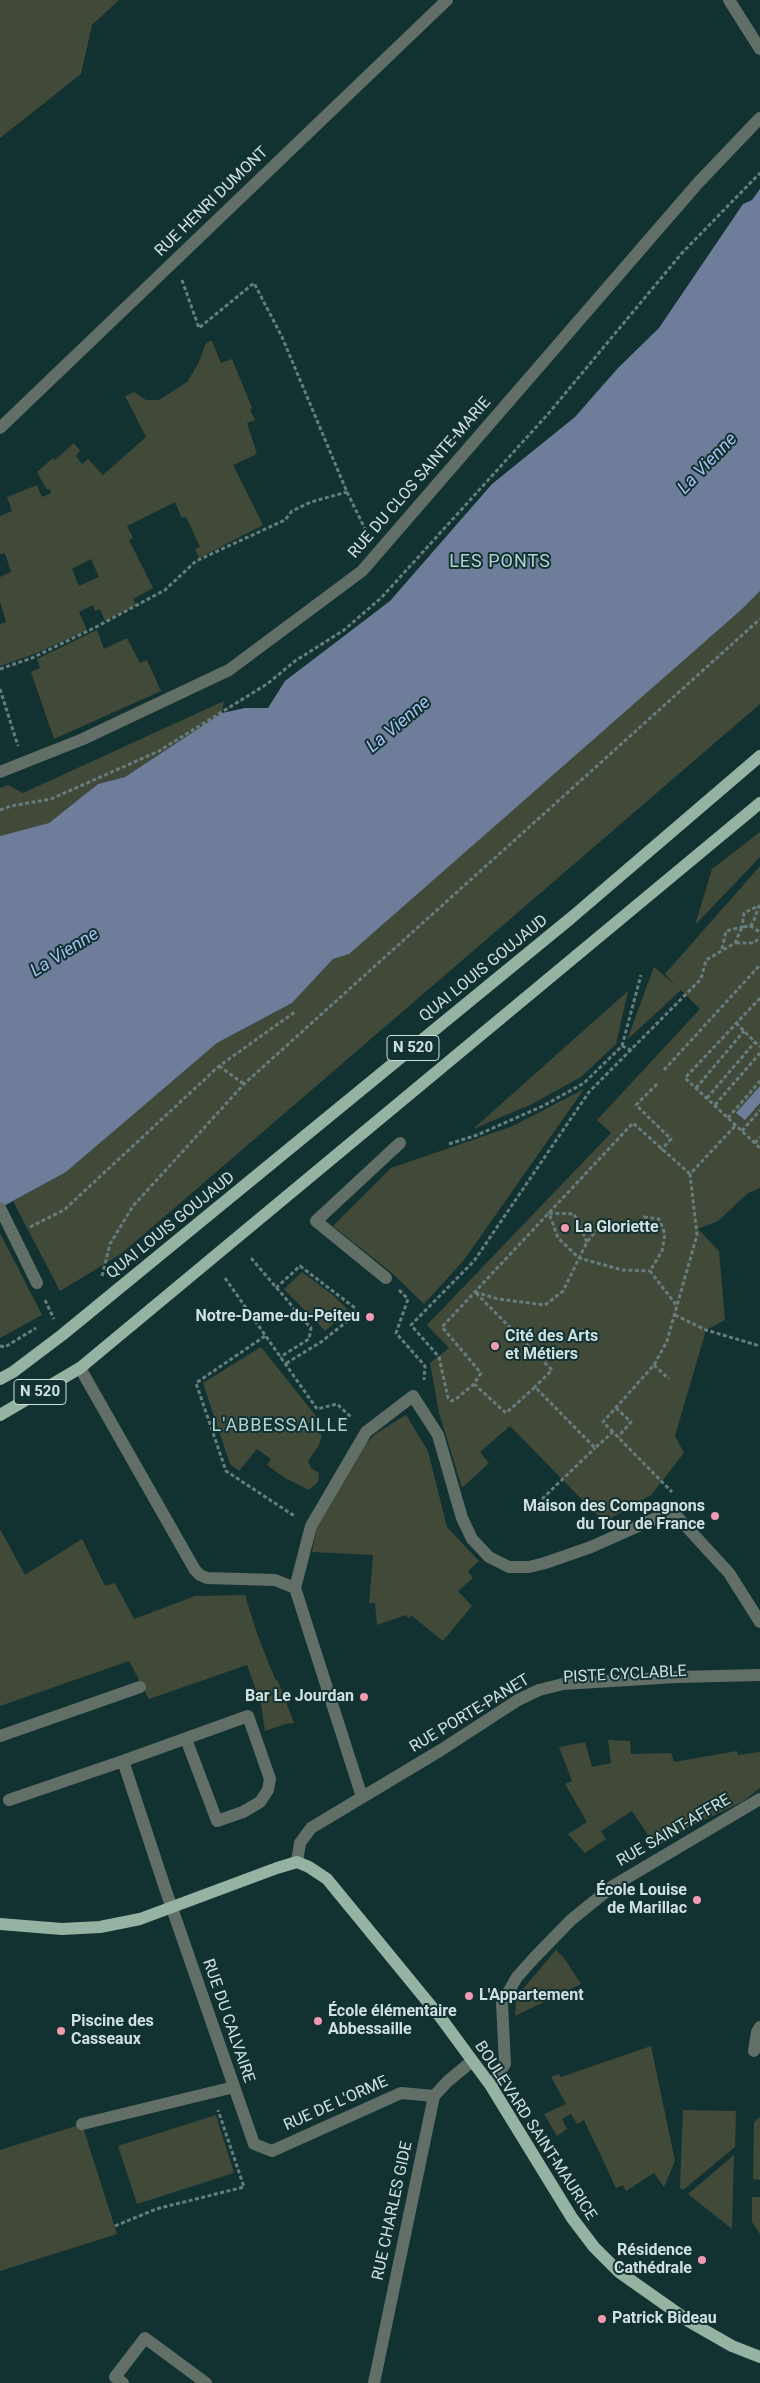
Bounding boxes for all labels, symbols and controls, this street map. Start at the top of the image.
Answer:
street label: RUE HENRI DUMONT [151,143,273,261]
street label: RUE DU CLOS SAINTE-MARIE [345,393,495,563]
water label: La Vienne [674,429,742,499]
district label: LES PONTS [448,551,552,573]
water label: La Vienne [363,692,435,758]
street label: QUAI LOUIS GOUJAUD [416,911,552,1027]
water label: La Vienne [27,924,103,982]
road number: N 520 [387,1036,439,1060]
street label: QUAI LOUIS GOUJAUD [103,1168,239,1284]
place label: La Gloriette [575,1218,659,1238]
marker: La Gloriette [559,1222,571,1234]
place label: Notre-Dame-du-Peiteu [195,1307,360,1327]
marker: Notre-Dame-du-Peiteu [364,1311,376,1323]
place label: Cité des Arts et Métiers [505,1327,598,1365]
marker: Cité des Arts et Métiers [489,1340,501,1352]
road number: N 520 [14,1380,66,1404]
district label: L'ABBESSAILLE [210,1415,350,1437]
place label: Maison des Compagnons du Tour de France [523,1497,705,1535]
marker: Maison des Compagnons du Tour de France [709,1510,721,1522]
street label: PISTE CYCLABLE [563,1662,687,1688]
street label: RUE PORTE-PANET [407,1671,533,1757]
place label: Bar Le Jourdan [245,1687,354,1707]
marker: Bar Le Jourdan [358,1691,370,1703]
street label: RUE SAINT-AFFRE [614,1791,734,1871]
place label: École Louise de Marillac [596,1881,687,1919]
marker: École Louise de Marillac [691,1894,703,1906]
street label: RUE DU CALVAIRE [198,1957,258,2085]
place label: L'Appartement [479,1986,584,2006]
marker: L'Appartement [463,1990,475,2002]
place label: École élémentaire Abbessaille [328,2002,457,2040]
place label: Piscine des Casseaux [71,2012,154,2050]
marker: École élémentaire Abbessaille [312,2015,324,2027]
marker: Piscine des Casseaux [55,2025,67,2037]
street label: BOULEVARD SAINT-MAURICE [470,2038,600,2224]
street label: RUE DE L'ORME [281,2072,391,2136]
street label: RUE CHARLES GIDE [369,2140,417,2282]
place label: Résidence Cathédrale [614,2241,692,2279]
marker: Résidence Cathédrale [696,2254,708,2266]
place label: Patrick Bideau [612,2309,717,2329]
marker: Patrick Bideau [596,2313,608,2325]

